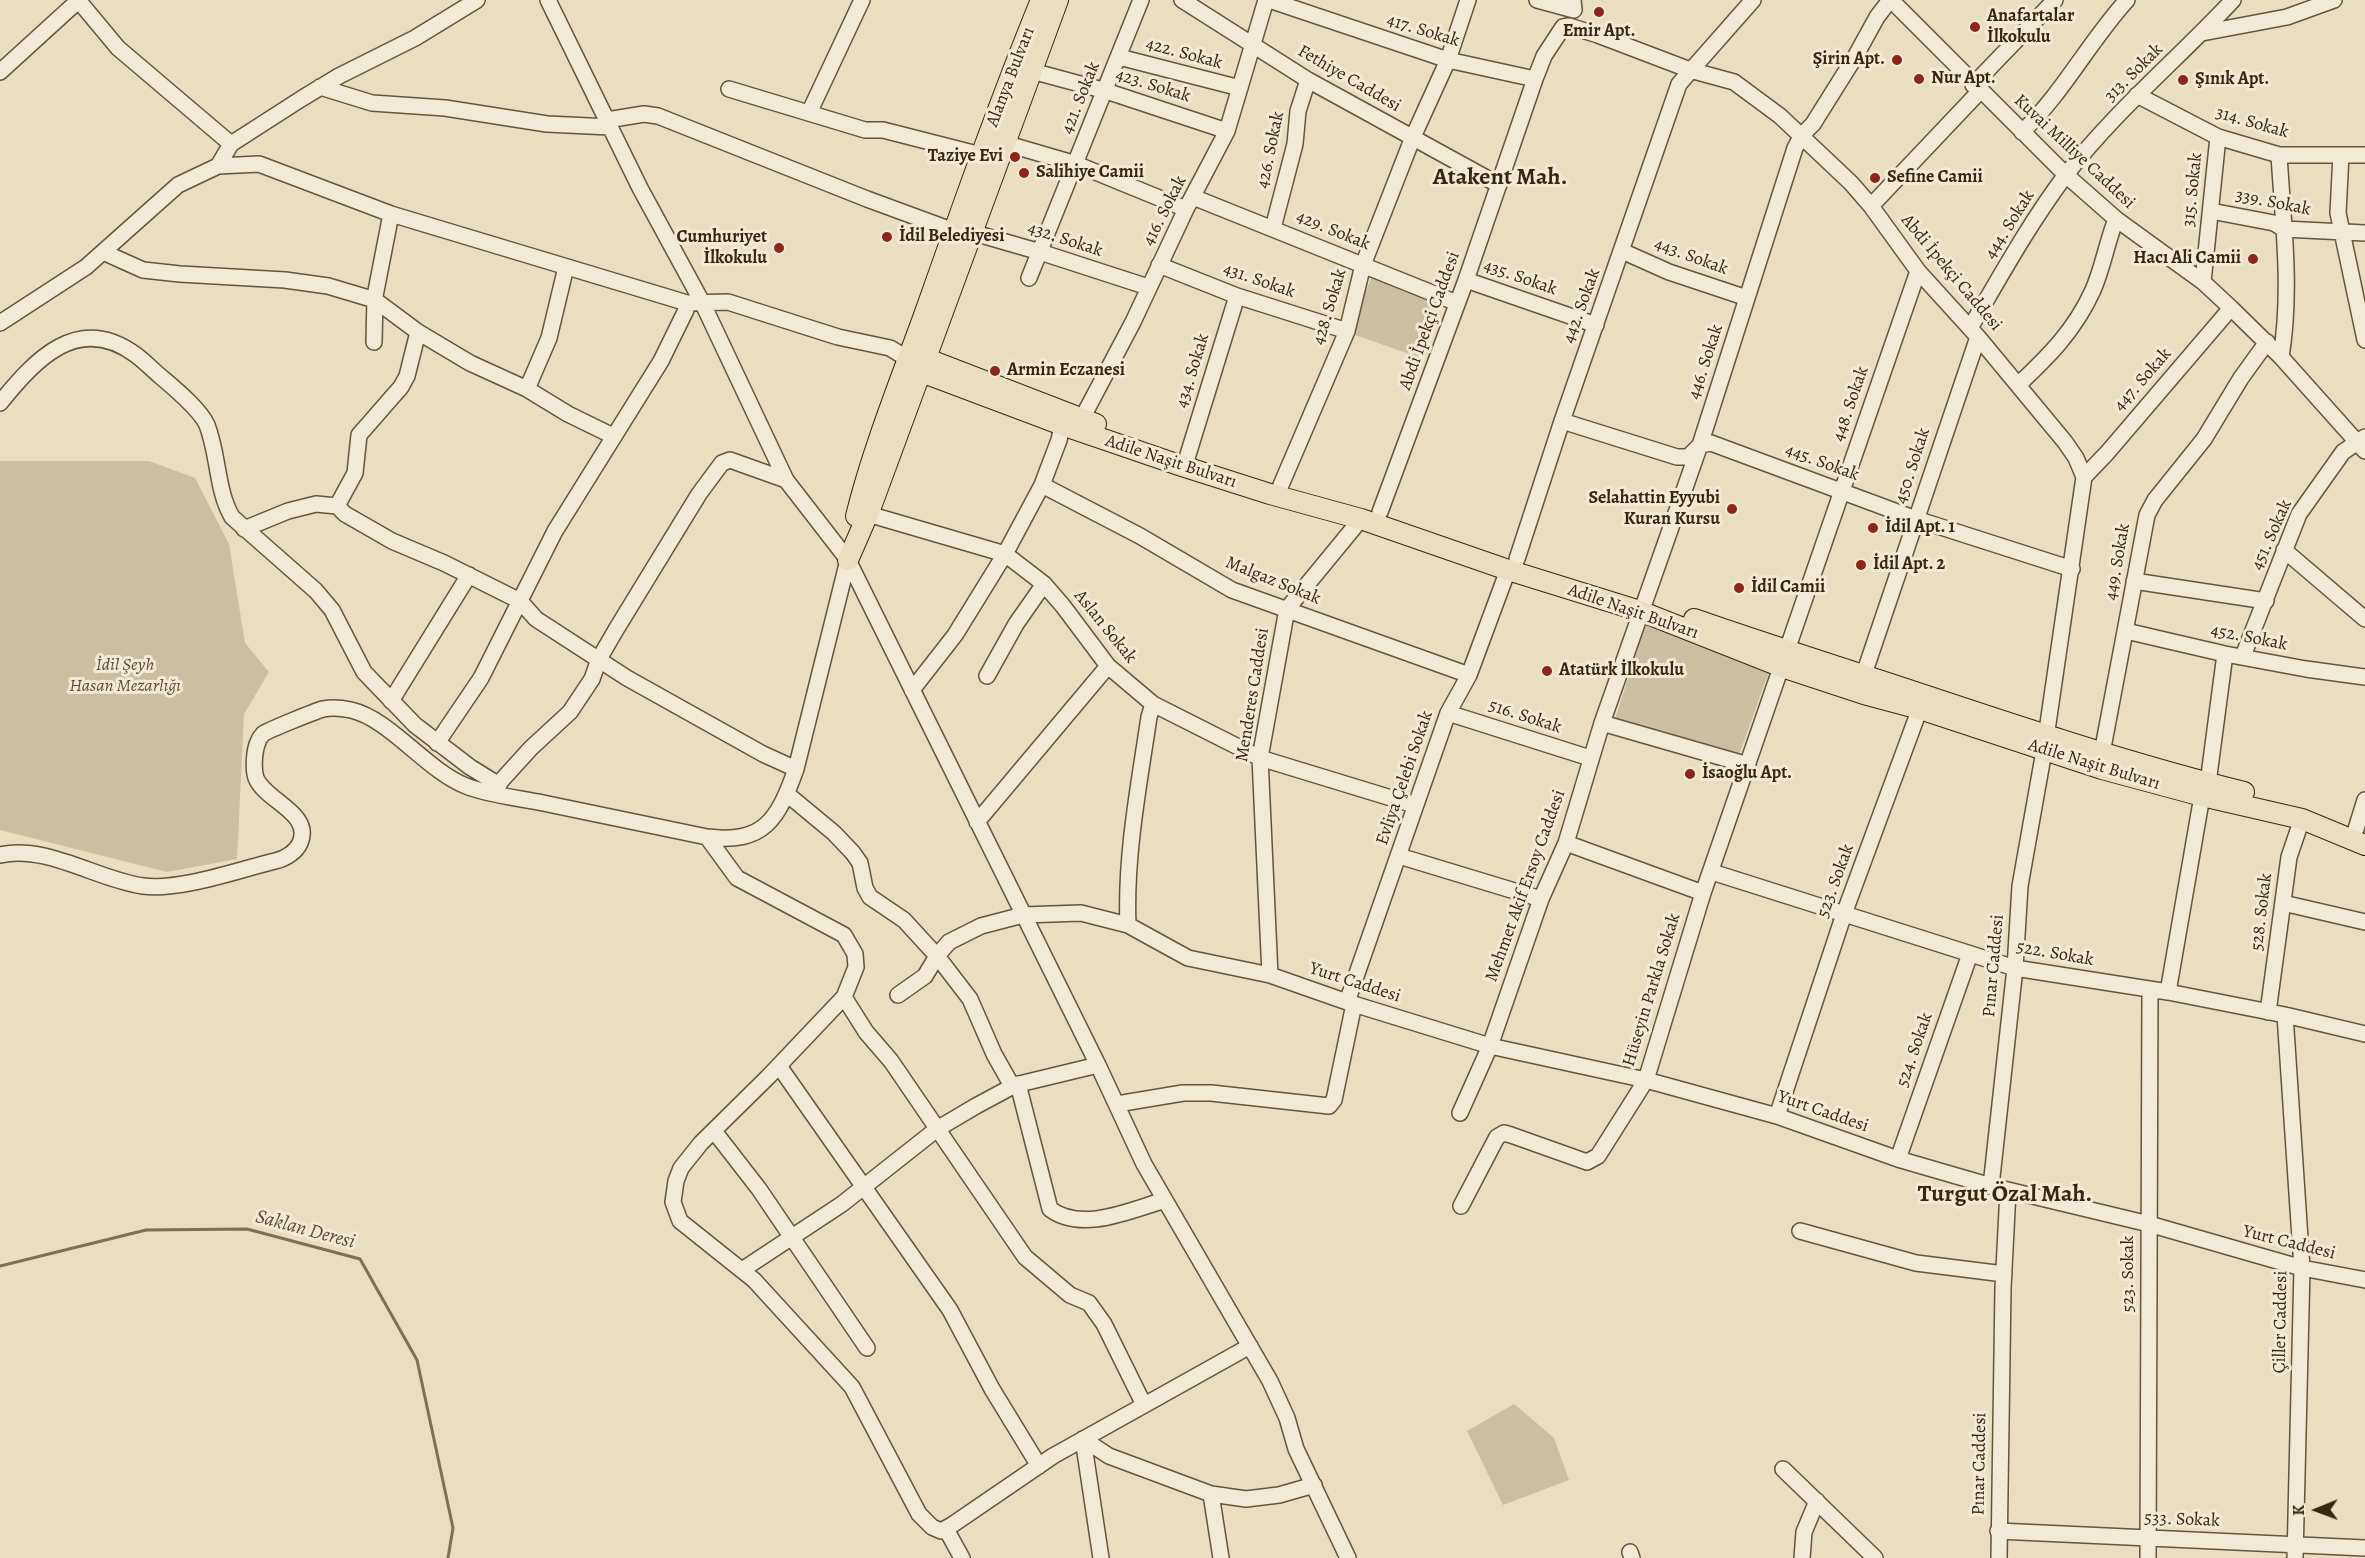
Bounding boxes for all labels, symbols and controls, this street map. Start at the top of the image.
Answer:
marker: Emir Apt. [1592,5,1606,19]
place label: Anafartalar İlkokulu [1987,6,2074,48]
street label: 417. Sokak [1384,10,1462,52]
marker: Anafartalar İlkokulu [1968,20,1982,34]
place label: Emir Apt. [1563,21,1635,43]
street label: Alanya Bulvarı [982,24,1040,130]
street label: 422. Sokak [1143,33,1225,75]
street label: 313. Sokak [2100,39,2168,107]
street label: Fethiye Caddesi [1293,41,1405,117]
place label: Şirin Apt. [1813,49,1885,71]
marker: Şirin Apt. [1890,53,1904,67]
street label: 421. Sokak [1057,59,1105,137]
street label: 423. Sokak [1113,64,1193,108]
place label: Nur Apt. [1931,68,1996,90]
place label: Şınık Apt. [2195,69,2269,91]
marker: Nur Apt. [1912,72,1926,86]
marker: Şınık Apt. [2176,73,2190,87]
street label: Kuvai Milliye Caddesi [2009,90,2139,214]
street label: 314. Sokak [2213,102,2291,144]
street label: 426. Sokak [1252,110,1290,190]
place label: Taziye Evi [928,146,1003,168]
marker: Taziye Evi [1008,150,1022,164]
street label: 315. Sokak [2178,152,2208,228]
place label: Salihiye Camii [1036,162,1144,184]
district label: Atakent Mah. [1433,164,1567,192]
marker: Salihiye Camii [1017,166,1031,180]
place label: Sefine Camii [1887,167,1983,189]
marker: Sefine Camii [1868,171,1882,185]
street label: 416. Sokak [1138,172,1192,250]
street label: 339. Sokak [2233,185,2313,221]
street label: 444. Sokak [1980,186,2040,264]
street label: 429. Sokak [1293,206,1373,256]
street label: Abdi İpekçi Caddesi [1896,210,2006,336]
street label: 432. Sokak [1025,218,1105,262]
place label: İdil Belediyesi [899,226,1004,248]
place label: Cumhuriyet İlkokulu [676,227,767,270]
marker: İdil Belediyesi [880,230,894,244]
street label: 443. Sokak [1651,234,1731,280]
marker: Cumhuriyet İlkokulu [772,241,786,255]
place label: Hacı Ali Camii [2133,248,2241,270]
street label: Abdi İpekçi Caddesi [1395,249,1465,393]
marker: Hacı Ali Camii [2246,252,2260,266]
street label: 435. Sokak [1480,255,1560,301]
street label: 431. Sokak [1220,259,1298,303]
street label: 428. Sokak [1308,266,1352,348]
street label: 442. Sokak [1559,266,1605,346]
street label: 446. Sokak [1684,322,1728,402]
street label: 434. Sokak [1171,331,1215,411]
street label: 447. Sokak [2110,344,2176,416]
place label: Armin Eczanesi [1007,360,1125,382]
marker: Armin Eczanesi [988,364,1002,378]
street label: 448. Sokak [1828,364,1874,444]
street label: 450. Sokak [1891,425,1935,507]
street label: Adile Naşit Bulvarı [1103,431,1239,493]
street label: 445. Sokak [1782,440,1862,486]
place label: Selahattin Eyyubi Kuran Kursu [1589,488,1720,530]
street label: 451. Sokak [2247,496,2297,574]
marker: Selahattin Eyyubi Kuran Kursu [1725,502,1739,516]
place label: İdil Apt. 1 [1885,517,1955,539]
marker: İdil Apt. 1 [1866,521,1880,535]
street label: 449. Sokak [2101,522,2135,602]
street label: Malgaz Sokak [1222,552,1324,610]
place label: İdil Apt. 2 [1873,554,1945,576]
marker: İdil Apt. 2 [1854,558,1868,572]
place label: İdil Camii [1751,577,1825,599]
street label: Adile Naşit Bulvarı [1565,580,1701,644]
marker: İdil Camii [1732,581,1746,595]
street label: Aslan Sokak [1069,586,1141,668]
street label: 452. Sokak [2209,620,2289,656]
street label: Menderes Caddesi [1232,626,1274,764]
park label: İdil Şeyh Hasan Mezarlığı [69,655,181,698]
place label: Atatürk İlkokulu [1559,660,1684,682]
marker: Atatürk İlkokulu [1540,664,1554,678]
street label: 516. Sokak [1486,695,1564,739]
street label: Evliya Çelebi Sokak [1372,708,1438,848]
street label: Adile Naşit Bulvarı [2025,735,2163,795]
place label: İsaoğlu Apt. [1702,763,1792,785]
marker: İsaoğlu Apt. [1683,767,1697,781]
street label: Mehmet Akif Ersoy Caddesi [1481,787,1571,985]
street label: 523. Sokak [1813,841,1859,921]
street label: 528. Sokak [2247,872,2277,952]
street label: Hüseyin Parkla Sokak [1618,911,1686,1069]
street label: Pınar Caddesi [1979,914,2009,1018]
street label: 522. Sokak [2015,937,2095,971]
street label: Yurt Caddesi [1307,958,1403,1008]
street label: 524. Sokak [1892,1010,1938,1090]
street label: Yurt Caddesi [1775,1086,1871,1138]
district label: Turgut Özal Mah. [1918,1181,2092,1209]
water label: Saklan Deresi [253,1205,357,1255]
street label: Yurt Caddesi [2240,1221,2338,1265]
street label: 523. Sokak [2118,1236,2140,1312]
street label: Çiller Caddesi [2269,1270,2293,1374]
street label: Pınar Caddesi [1968,1412,1992,1516]
north arrow [2287,1480,2347,1540]
text: K [2288,1505,2310,1516]
street label: 533. Sokak [2144,1508,2220,1532]

